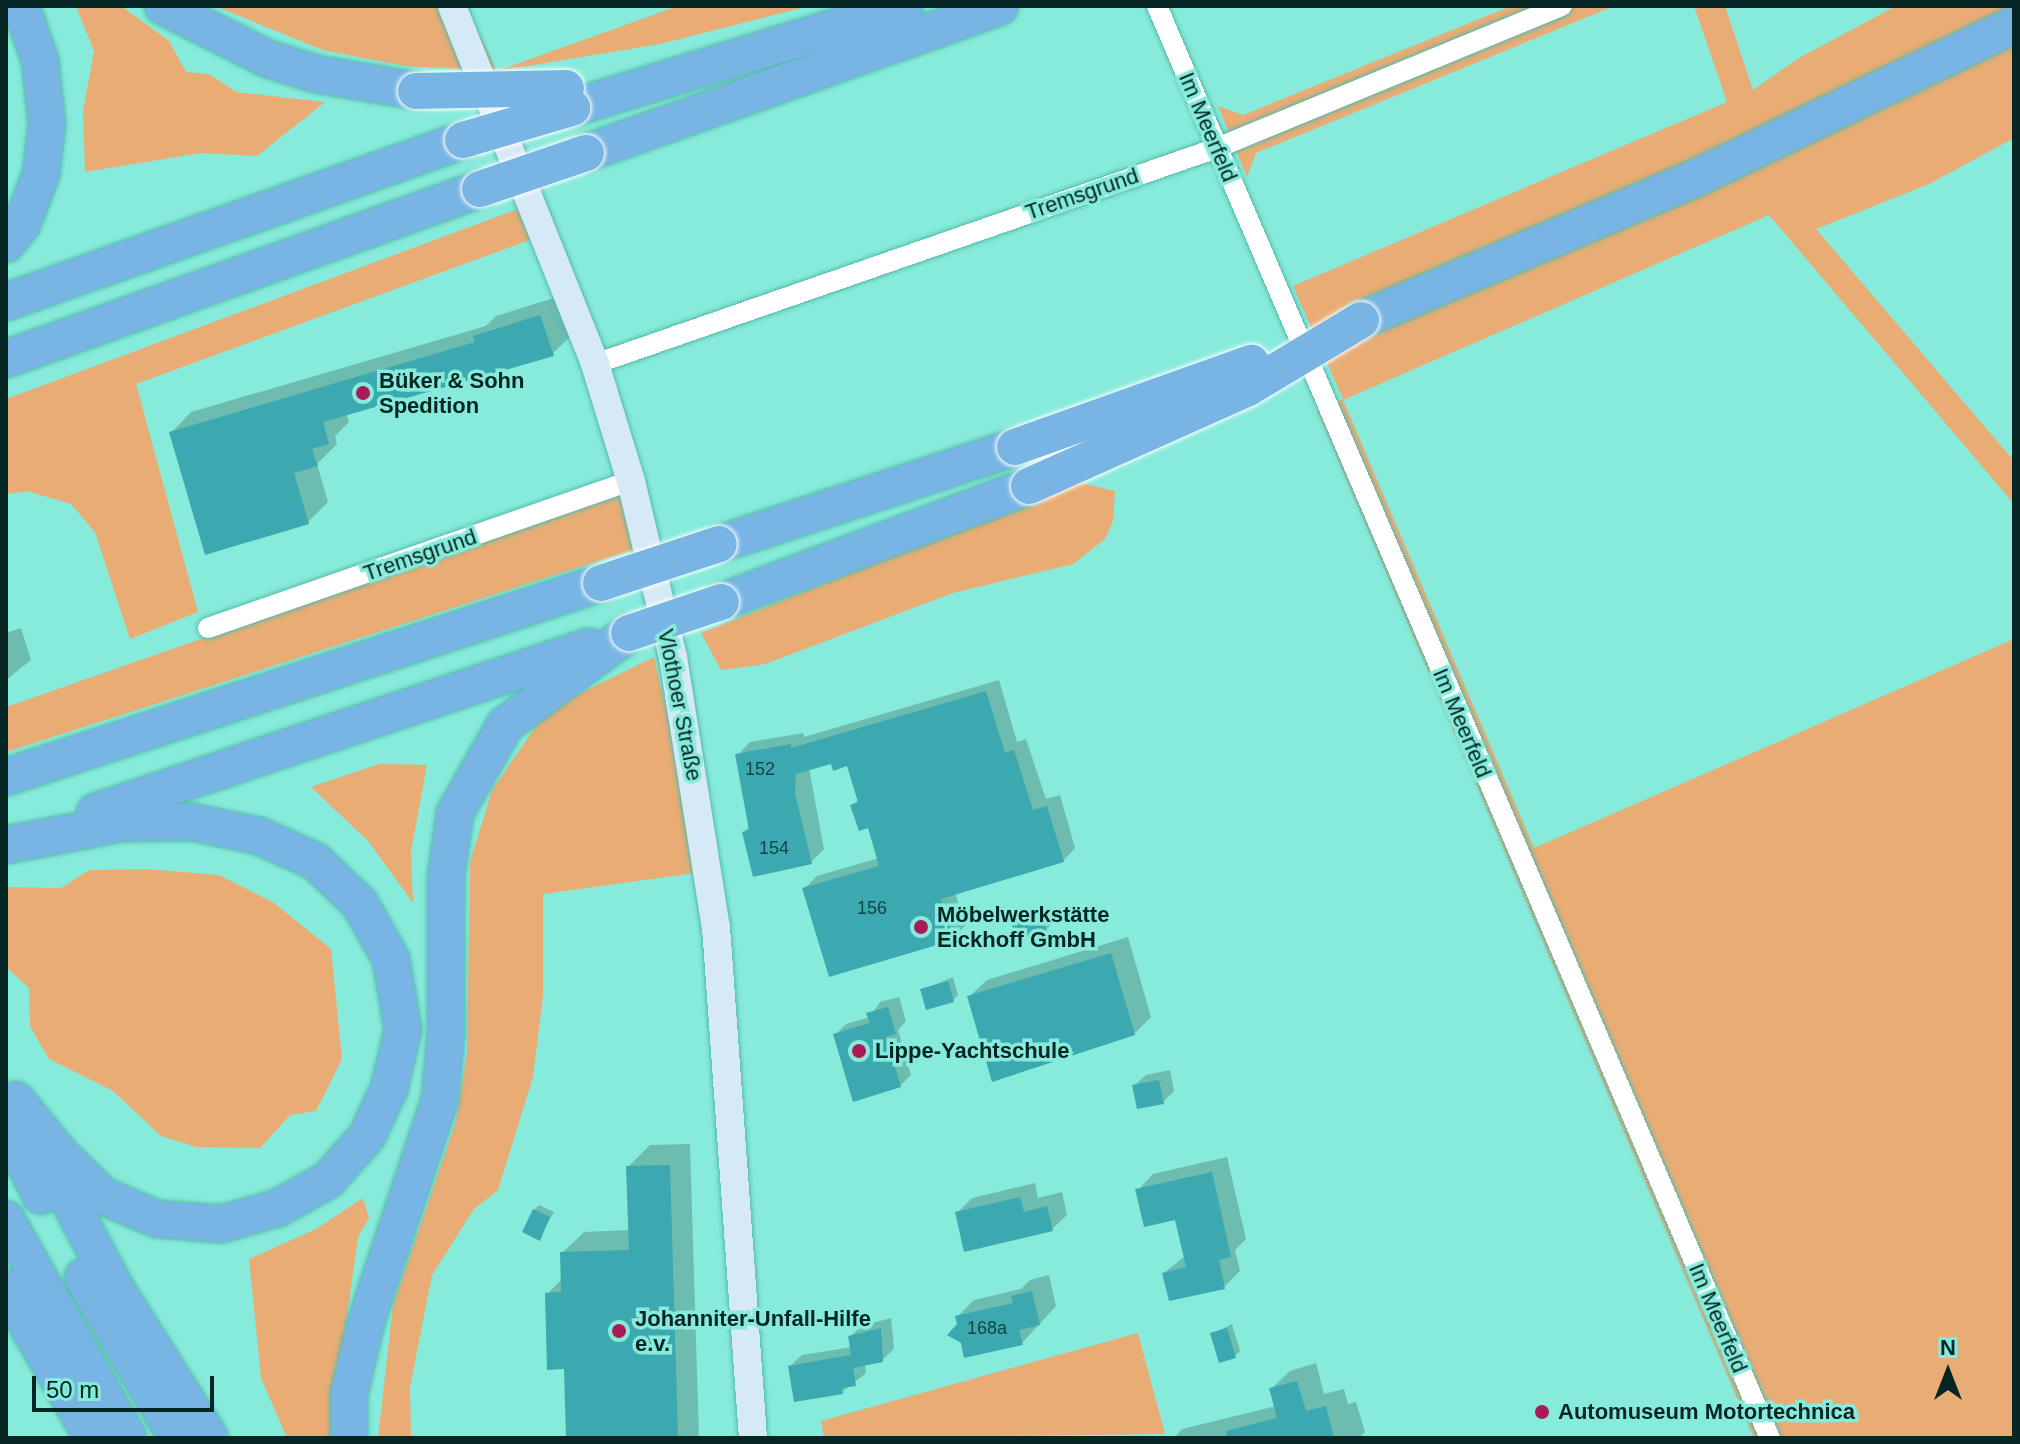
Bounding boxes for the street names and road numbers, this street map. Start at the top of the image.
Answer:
street label: Im Meerfeld [1173,68,1243,186]
street label: Tremsgrund [1022,162,1142,226]
street label: Tremsgrund [360,523,480,587]
street label: Vlothoer Straße [652,627,708,783]
street label: Im Meerfeld [1427,664,1497,782]
street label: Im Meerfeld [1683,1259,1753,1377]

